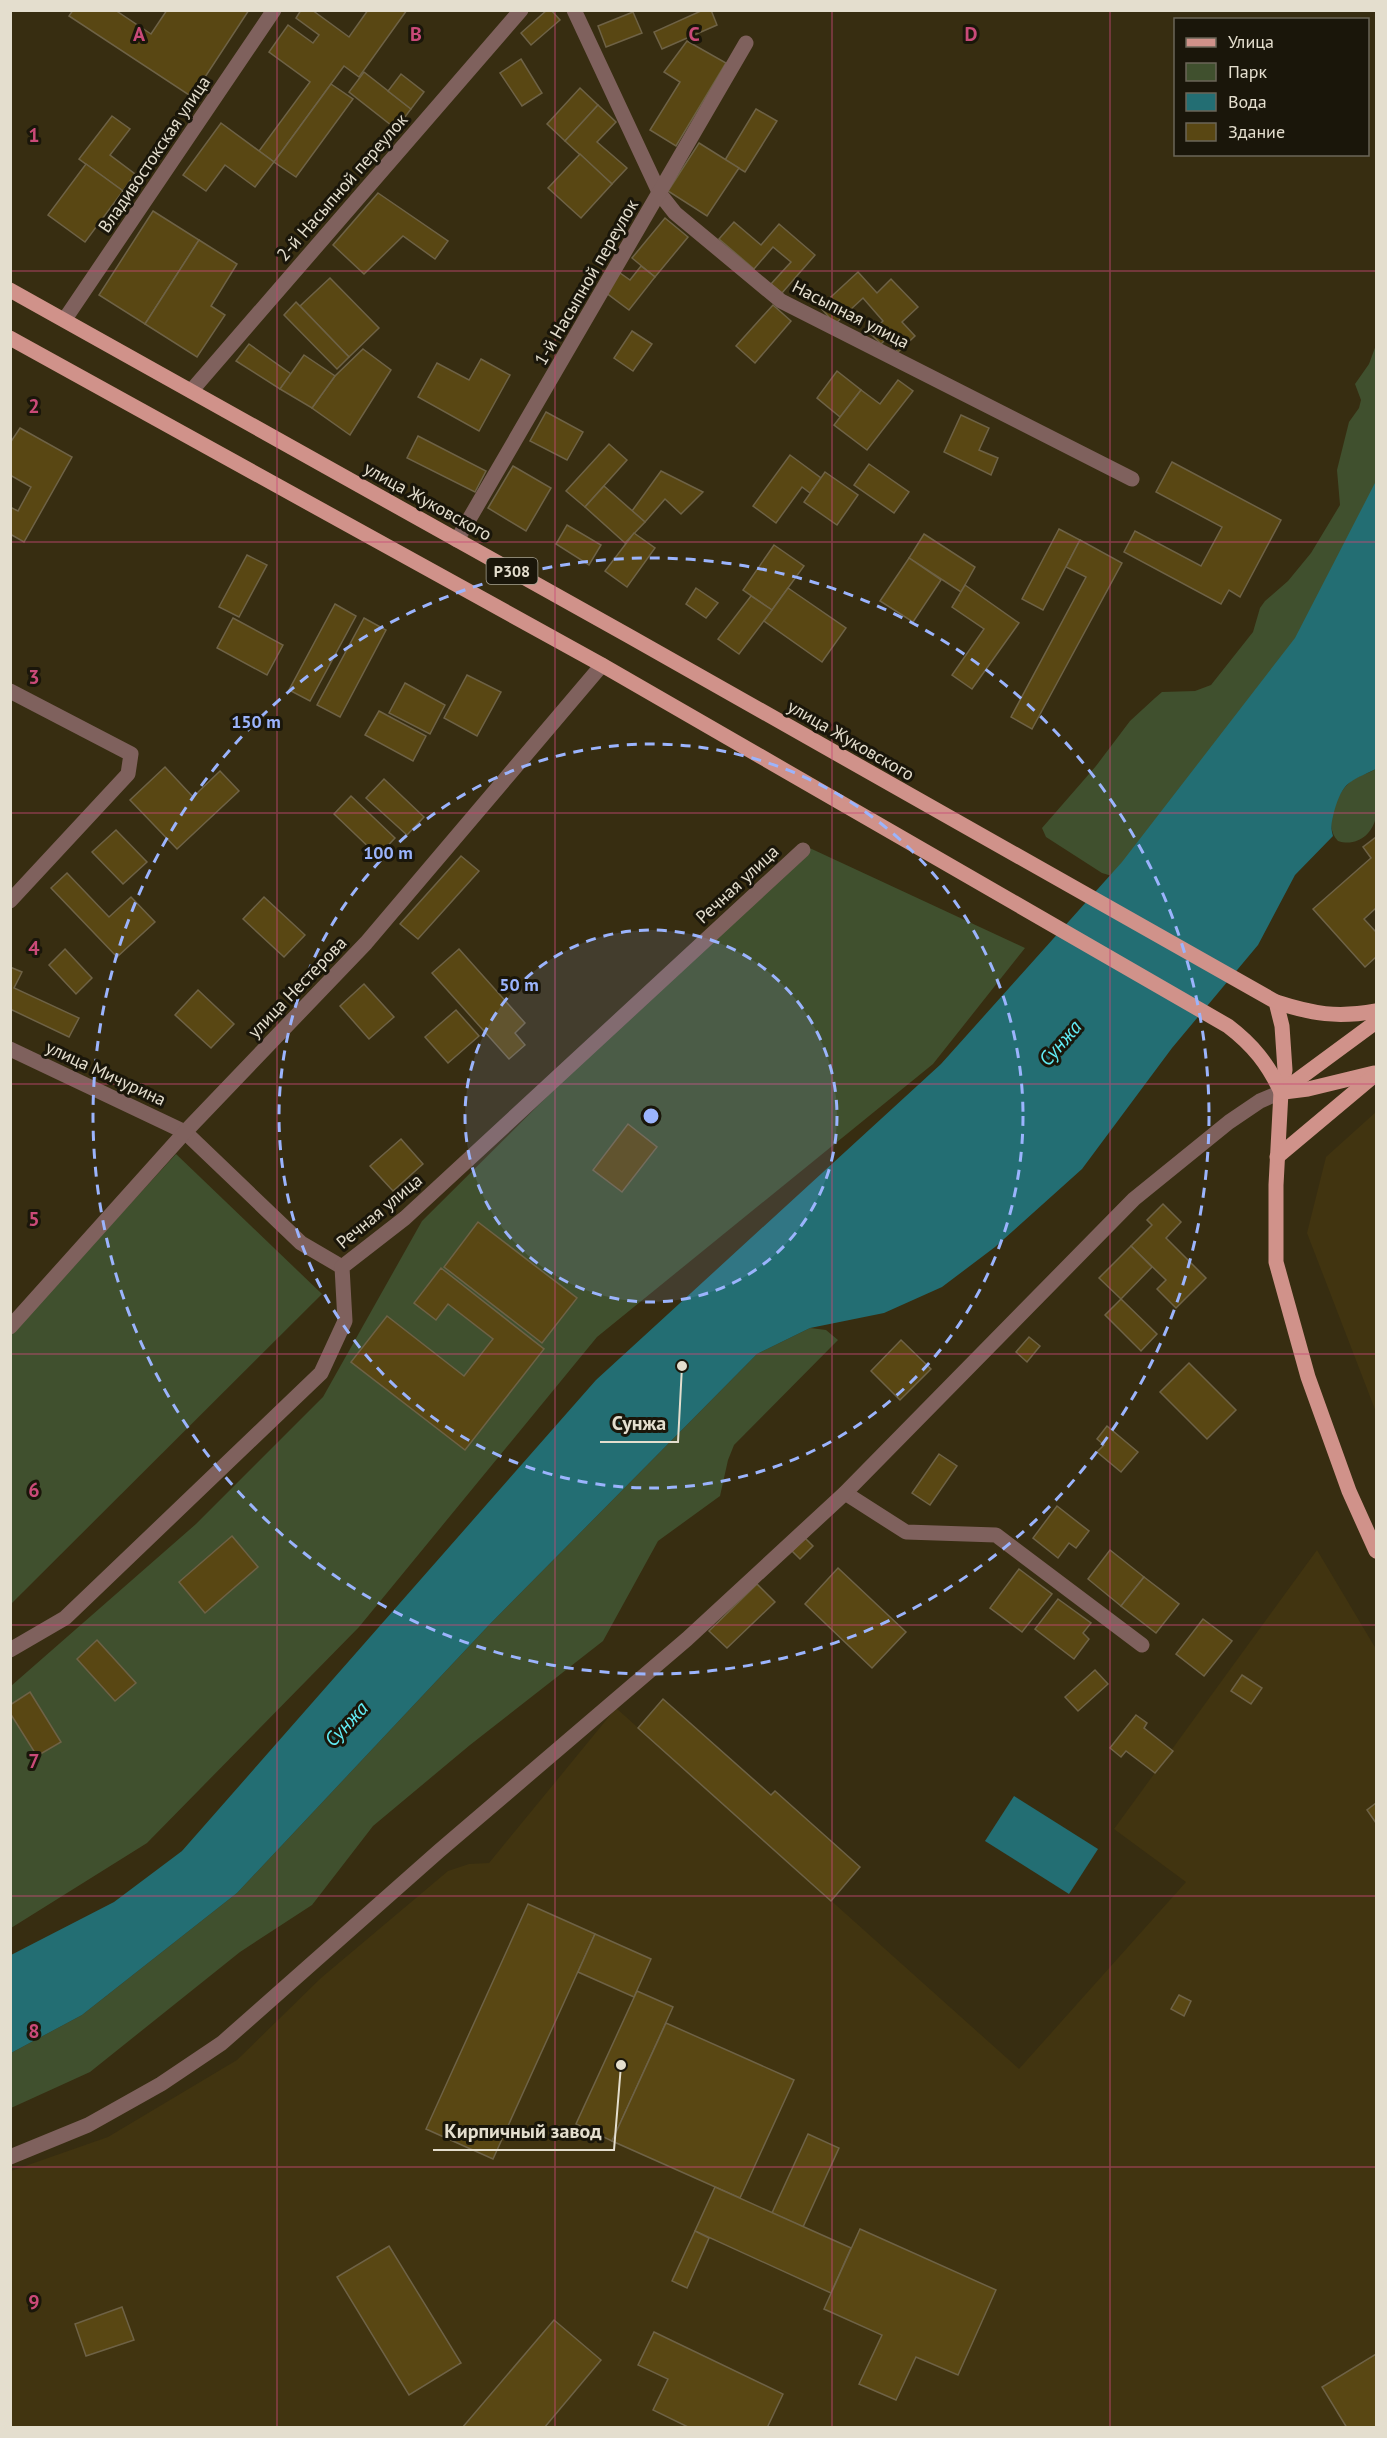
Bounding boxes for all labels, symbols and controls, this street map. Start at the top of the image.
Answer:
legend [1174,18,1369,156]
text: A [133,21,146,47]
text: B [410,21,422,47]
text: C [688,21,700,47]
text: D [965,21,978,47]
text: Улица [1228,30,1274,53]
text: Парк [1228,60,1268,83]
street label: Владивостокская улица [93,71,215,237]
text: Вода [1228,90,1267,113]
street label: 2-й Насыпной переулок [272,108,413,266]
text: Здание [1228,120,1285,143]
text: 1 [28,122,40,148]
street label: 1-й Насыпной переулок [529,194,643,369]
street label: Насыпная улица [789,275,913,353]
text: 2 [28,393,40,419]
street label: улица Жуковского [360,456,496,546]
road number: P308 [486,558,538,584]
text: 3 [28,664,40,690]
street label: улица Жуковского [783,694,919,786]
text: 150 m [231,710,281,733]
street label: Речная улица [691,840,783,928]
text: 100 m [363,841,413,864]
street label: улица Нестерова [243,931,351,1043]
text: 4 [28,935,40,961]
text: 50 m [499,973,539,996]
water label: Сунжа [1033,1014,1087,1071]
street label: улица Мичурина [42,1035,170,1111]
centre of rings [641,1106,661,1126]
street label: Речная улица [331,1168,427,1254]
text: 5 [28,1206,40,1232]
callout: Сунжа [600,1404,678,1442]
text: Сунжа [612,1410,666,1436]
text: 6 [28,1477,40,1503]
water label: Сунжа [319,1696,374,1752]
text: 7 [28,1748,40,1774]
text: 8 [28,2018,40,2044]
callout: Кирпичный завод [433,2112,614,2150]
text: Кирпичный завод [444,2118,602,2144]
text: 9 [28,2289,40,2315]

